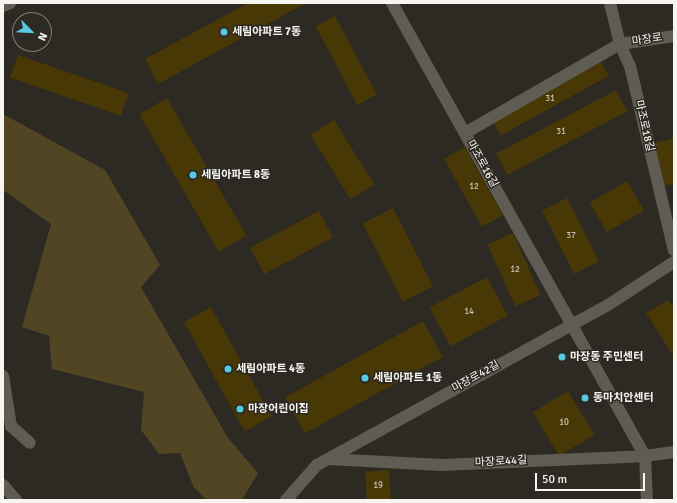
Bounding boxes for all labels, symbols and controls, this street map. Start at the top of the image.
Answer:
north arrow [12,12,52,52]
place label: 세림아파트 7동 [232,25,301,39]
marker: 세림아파트 7동 [219,27,229,37]
text: N [35,31,50,43]
street label: 마장로 [631,31,663,49]
house number: 31 [545,94,555,104]
street label: 마조로18길 [632,99,656,153]
house number: 31 [556,127,566,137]
street label: 마조로16길 [464,138,500,190]
place label: 세림아파트 8동 [201,168,270,182]
marker: 세림아파트 8동 [188,170,198,180]
house number: 12 [469,182,479,192]
house number: 37 [566,231,576,241]
house number: 12 [510,265,520,275]
house number: 14 [464,307,474,317]
place label: 마장동 주민센터 [570,350,643,364]
marker: 마장동 주민센터 [557,352,567,362]
street label: 마장로42길 [450,359,502,395]
place label: 세림아파트 4동 [236,362,305,376]
marker: 세림아파트 4동 [223,364,233,374]
place label: 세림아파트 1동 [373,371,442,385]
marker: 세림아파트 1동 [360,373,370,383]
place label: 동마치안센터 [593,391,654,405]
marker: 동마치안센터 [580,393,590,403]
place label: 마장어린이집 [248,402,309,416]
marker: 마장어린이집 [235,404,245,414]
house number: 10 [559,418,569,428]
street label: 마장로44길 [475,454,527,470]
scale bar [537,465,647,491]
text: 50 m [542,472,567,487]
house number: 19 [373,481,383,491]

